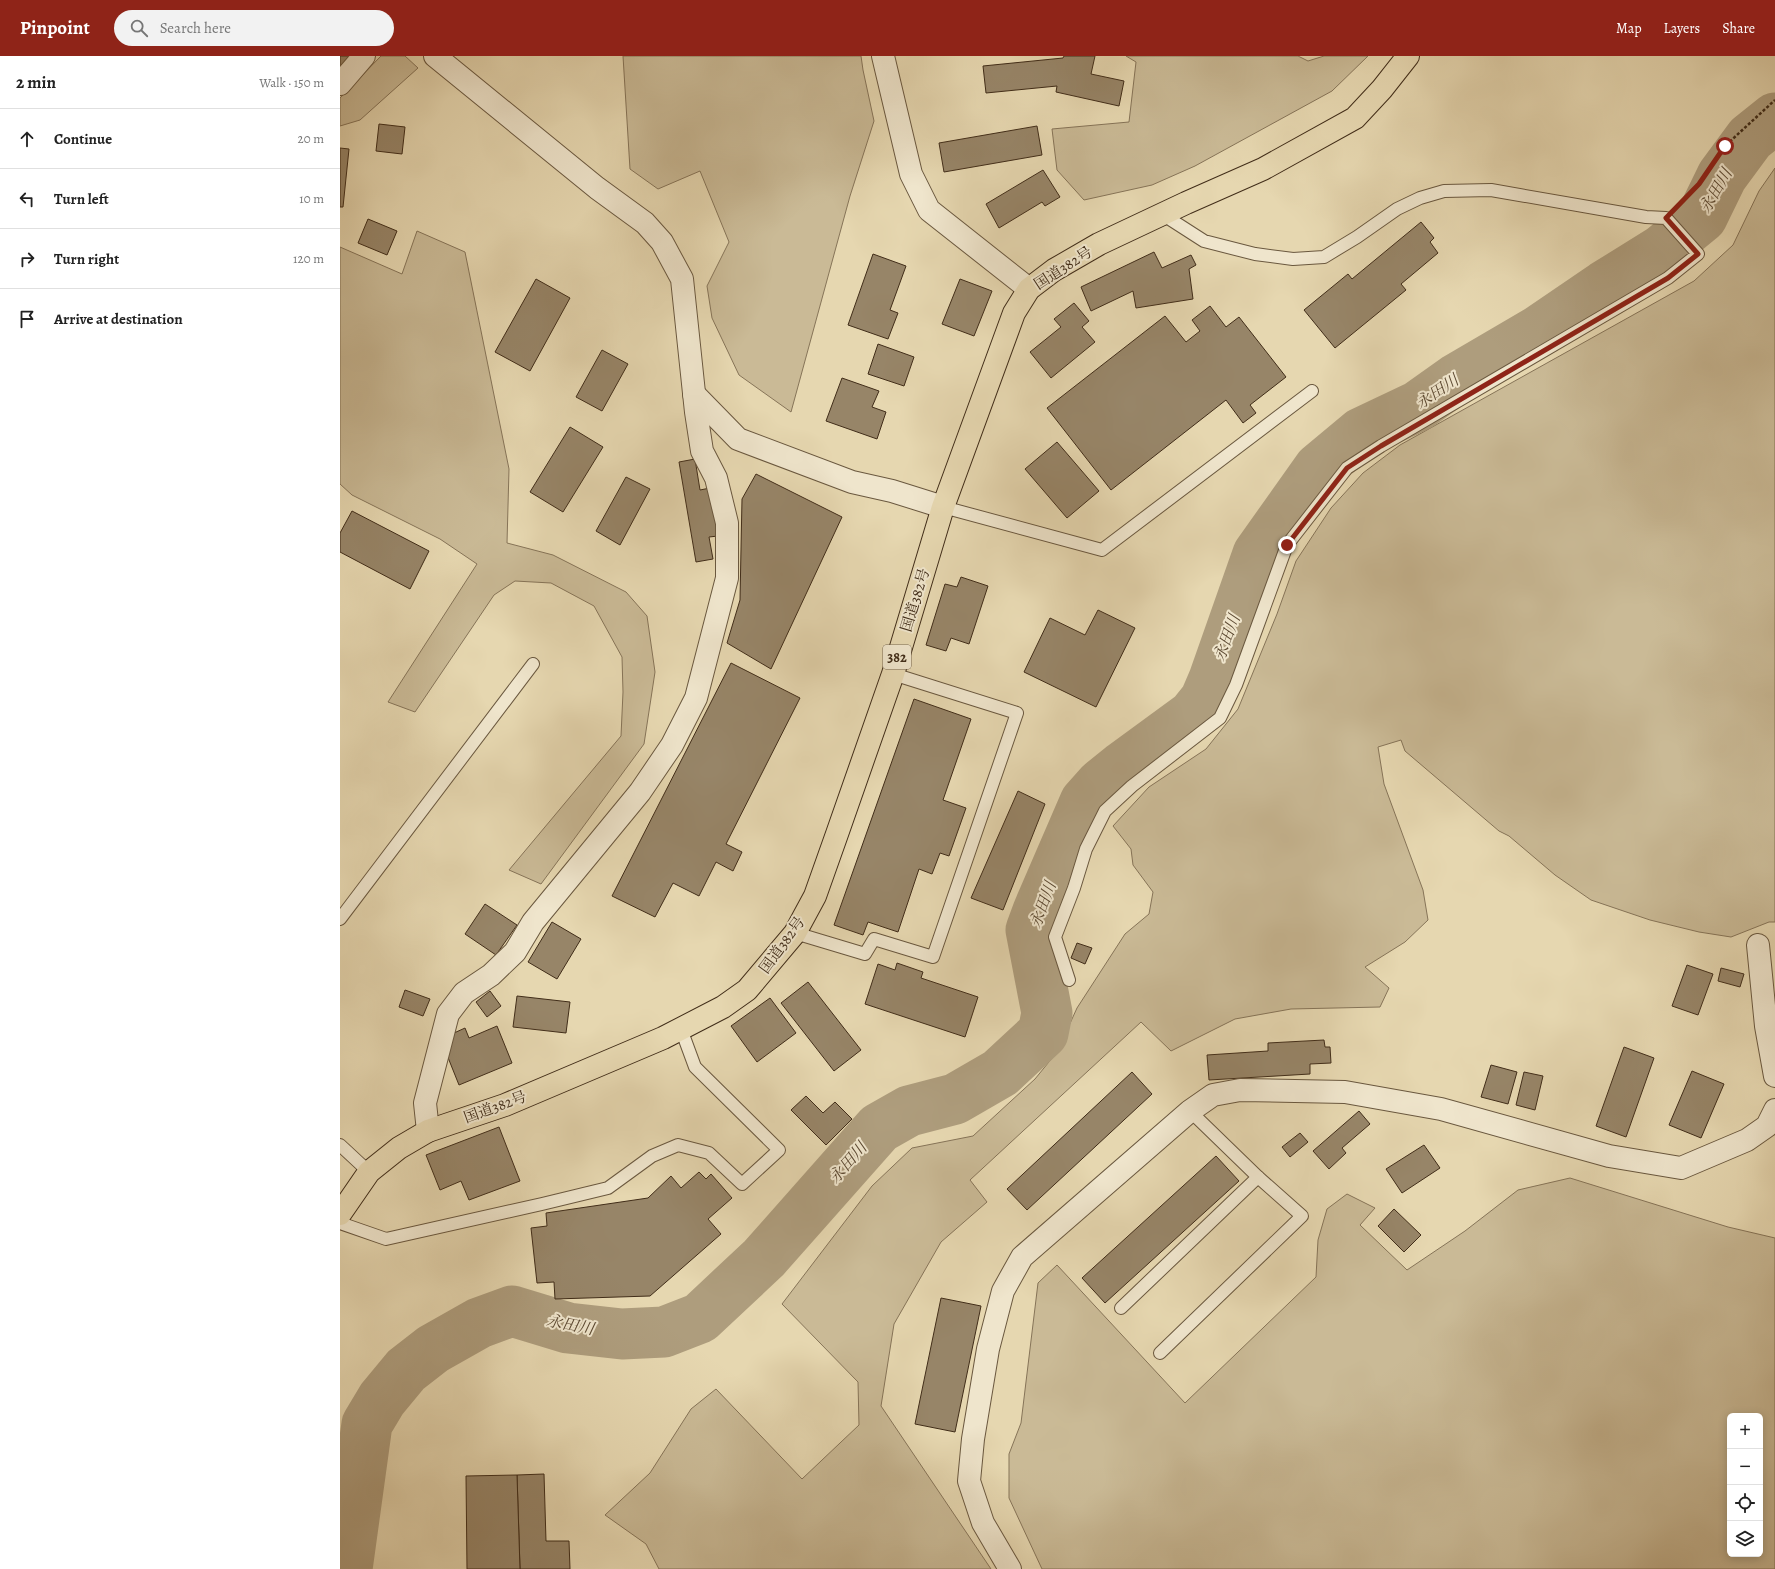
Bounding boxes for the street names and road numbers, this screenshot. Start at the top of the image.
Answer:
street label: 国道382号 [1030,242,1096,294]
street label: 国道382号 [896,566,934,634]
road number: 382 [883,645,911,669]
street label: 国道382号 [755,913,809,977]
street label: 国道382号 [461,1086,529,1128]

